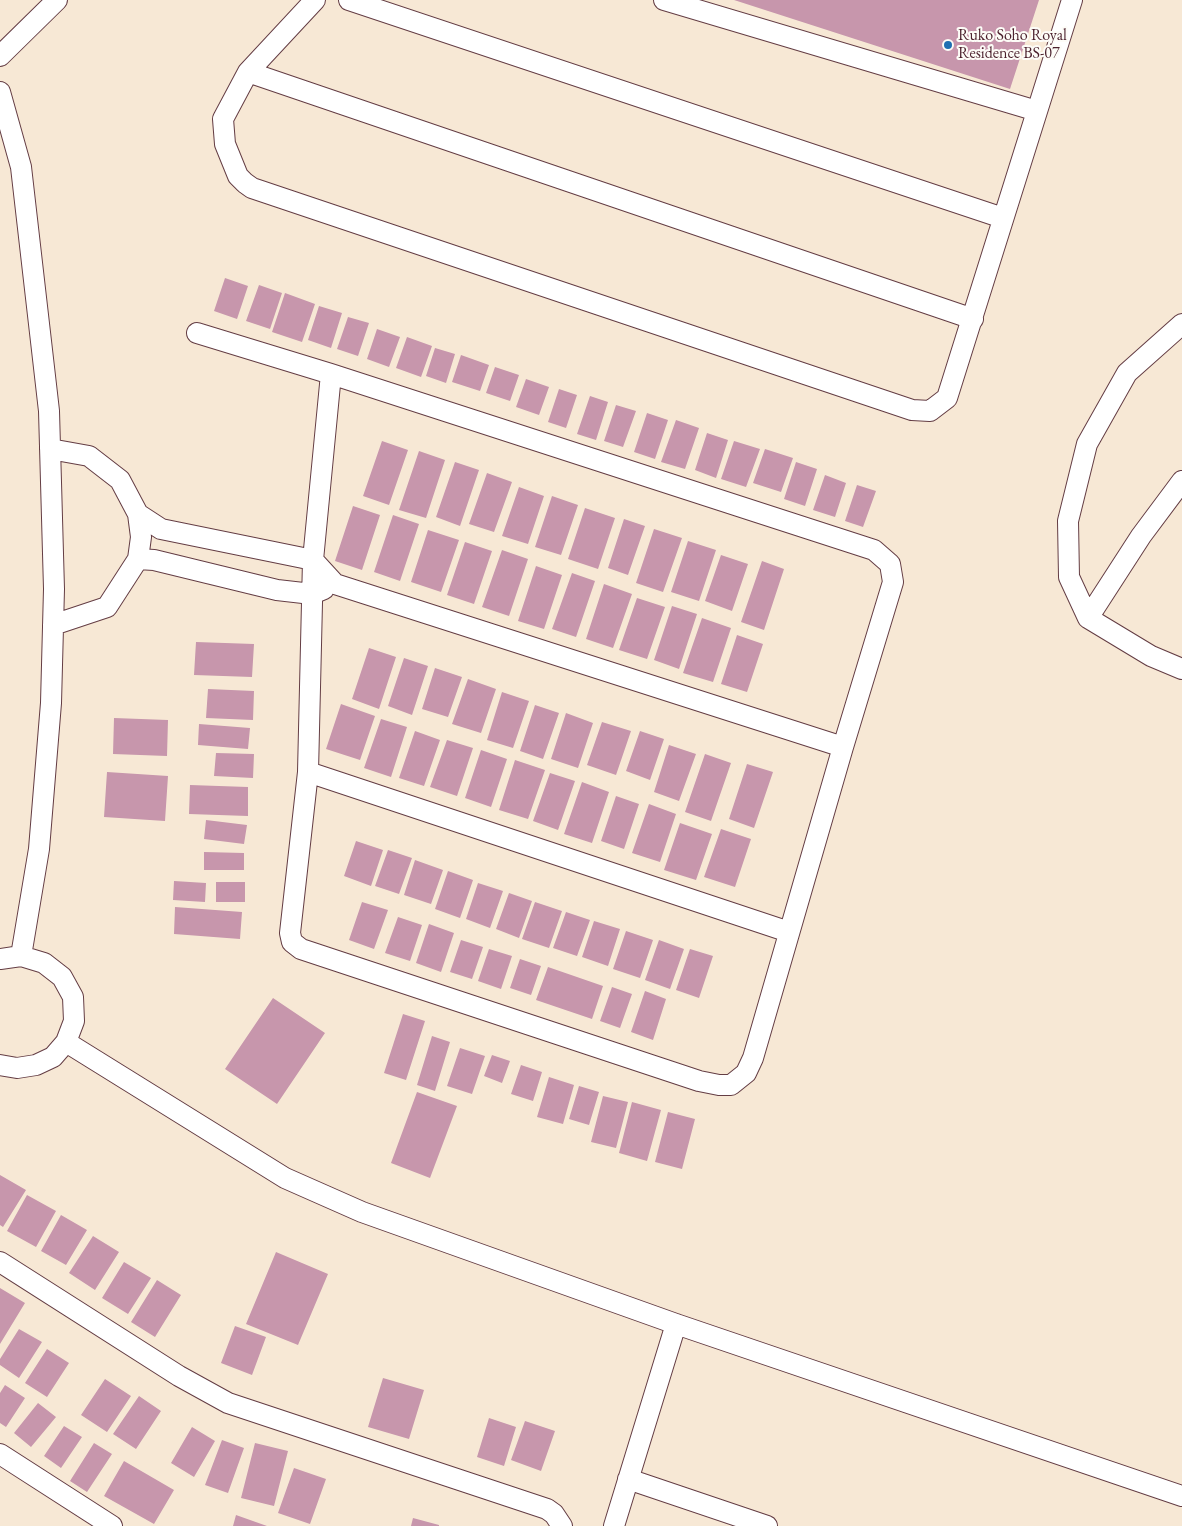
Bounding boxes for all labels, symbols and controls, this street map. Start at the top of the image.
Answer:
place label: Ruko Soho Royal Residence BS-07 [958,26,1067,64]
marker: Ruko Soho Royal Residence BS-07 [942,39,954,51]

